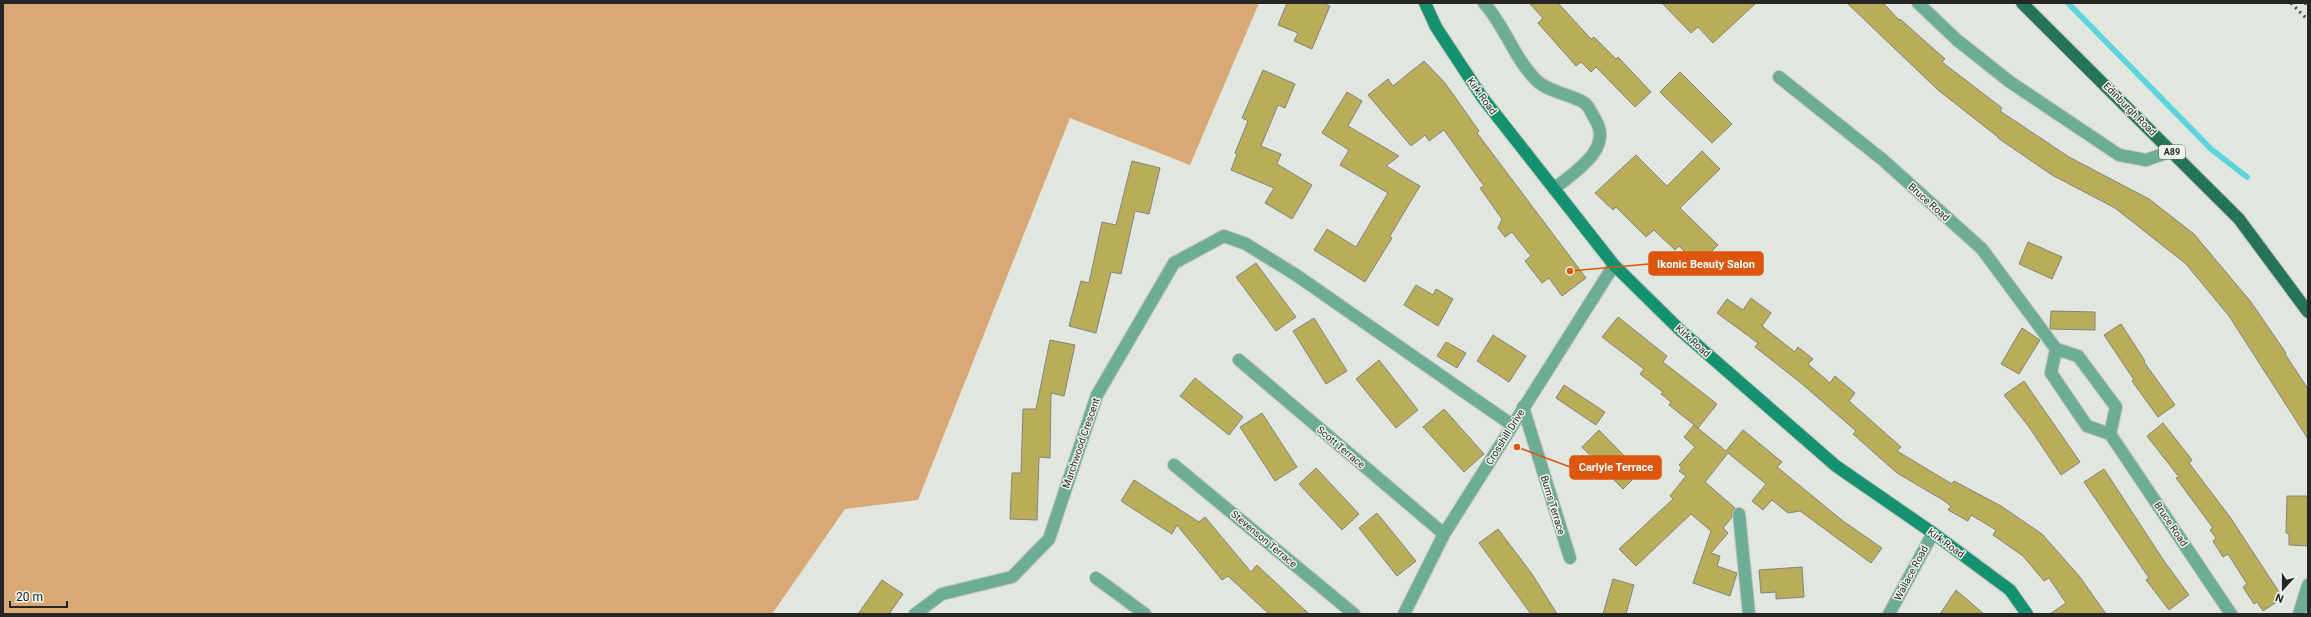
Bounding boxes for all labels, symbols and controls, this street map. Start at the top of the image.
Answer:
street label: Kirk Road [1465,76,1499,116]
street label: Edinburgh Road [2101,80,2159,138]
road number: A89 [2159,145,2185,159]
street label: Bruce Road [1906,181,1952,223]
callout: Ikonic Beauty Salon [1649,252,1763,275]
text: Ikonic Beauty Salon [1657,258,1755,271]
street label: Kirk Road [1673,323,1713,359]
street label: Marchwood Crescent [1060,396,1102,490]
street label: Crosshill Drive [1483,407,1527,467]
street label: Scott Terrace [1315,424,1367,470]
callout: Carlyle Terrace [1570,456,1661,479]
text: Carlyle Terrace [1579,461,1653,474]
street label: Burns Terrace [1539,474,1567,536]
street label: Bruce Road [2152,500,2190,548]
street label: Stevenson Terrace [1229,508,1299,570]
street label: Kirk Road [1926,526,1966,560]
street label: Wallace Road [1892,544,1930,602]
north arrow [2263,569,2303,609]
scale bar [10,583,67,609]
text: 20 m [16,590,43,604]
text: N [2273,590,2286,605]

